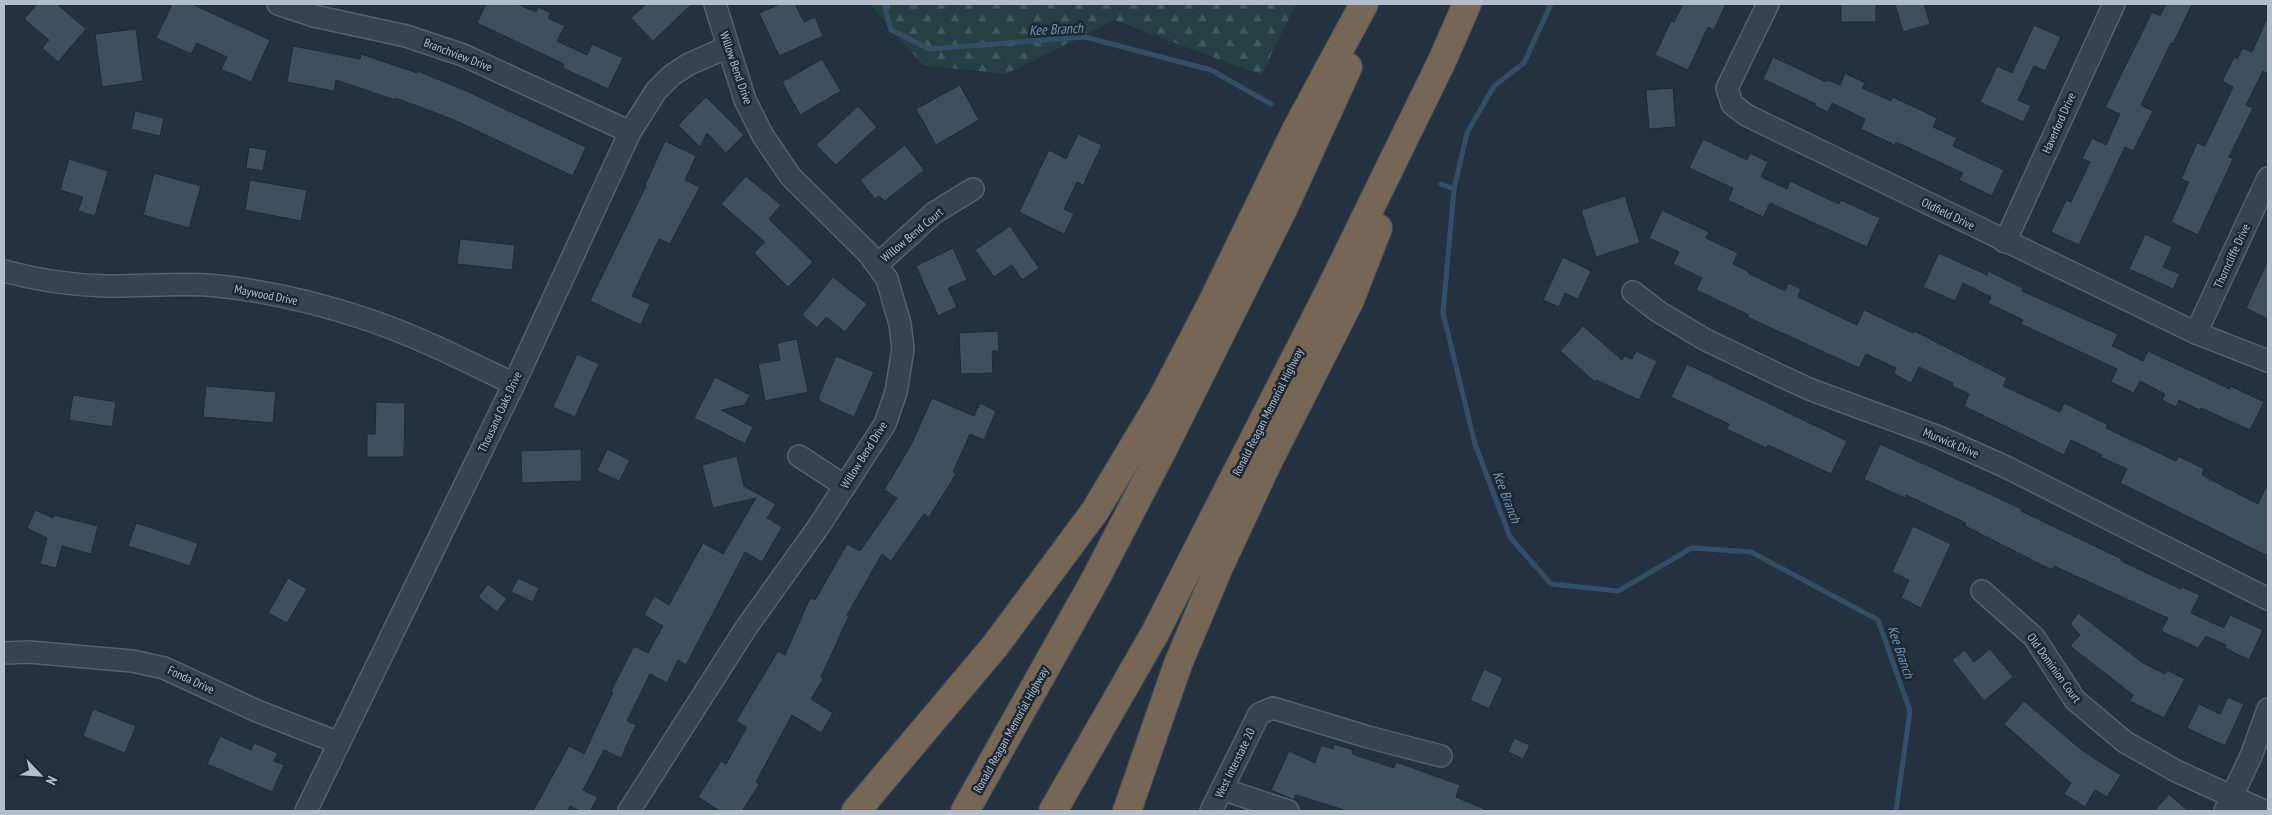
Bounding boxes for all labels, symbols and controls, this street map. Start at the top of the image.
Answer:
water label: Kee Branch [1029,19,1084,39]
street label: Willow Bend Drive [717,29,756,106]
street label: Branchview Drive [422,35,494,74]
street label: Haverford Drive [2038,90,2079,156]
street label: Oldfield Drive [1919,194,1977,233]
street label: Willow Bend Court [877,204,946,265]
street label: Thorncliffe Drive [2210,221,2253,290]
street label: Maywood Drive [233,281,299,308]
street label: Ronald Reagan Memorial Highway [1229,345,1307,478]
street label: Thousand Oaks Drive [474,369,525,455]
street label: Willow Bend Drive [837,418,890,491]
street label: Murwick Drive [1921,424,1981,461]
water label: Kee Branch [1489,469,1525,526]
water label: Kee Branch [1884,623,1919,681]
street label: Old Dominion Court [2024,630,2085,706]
street label: Fonda Drive [165,662,217,697]
street label: Ronald Reagan Memorial Highway [970,664,1052,795]
street label: West Interstate 20 [1211,725,1258,800]
north arrow [15,750,65,800]
text: N [42,773,62,788]

